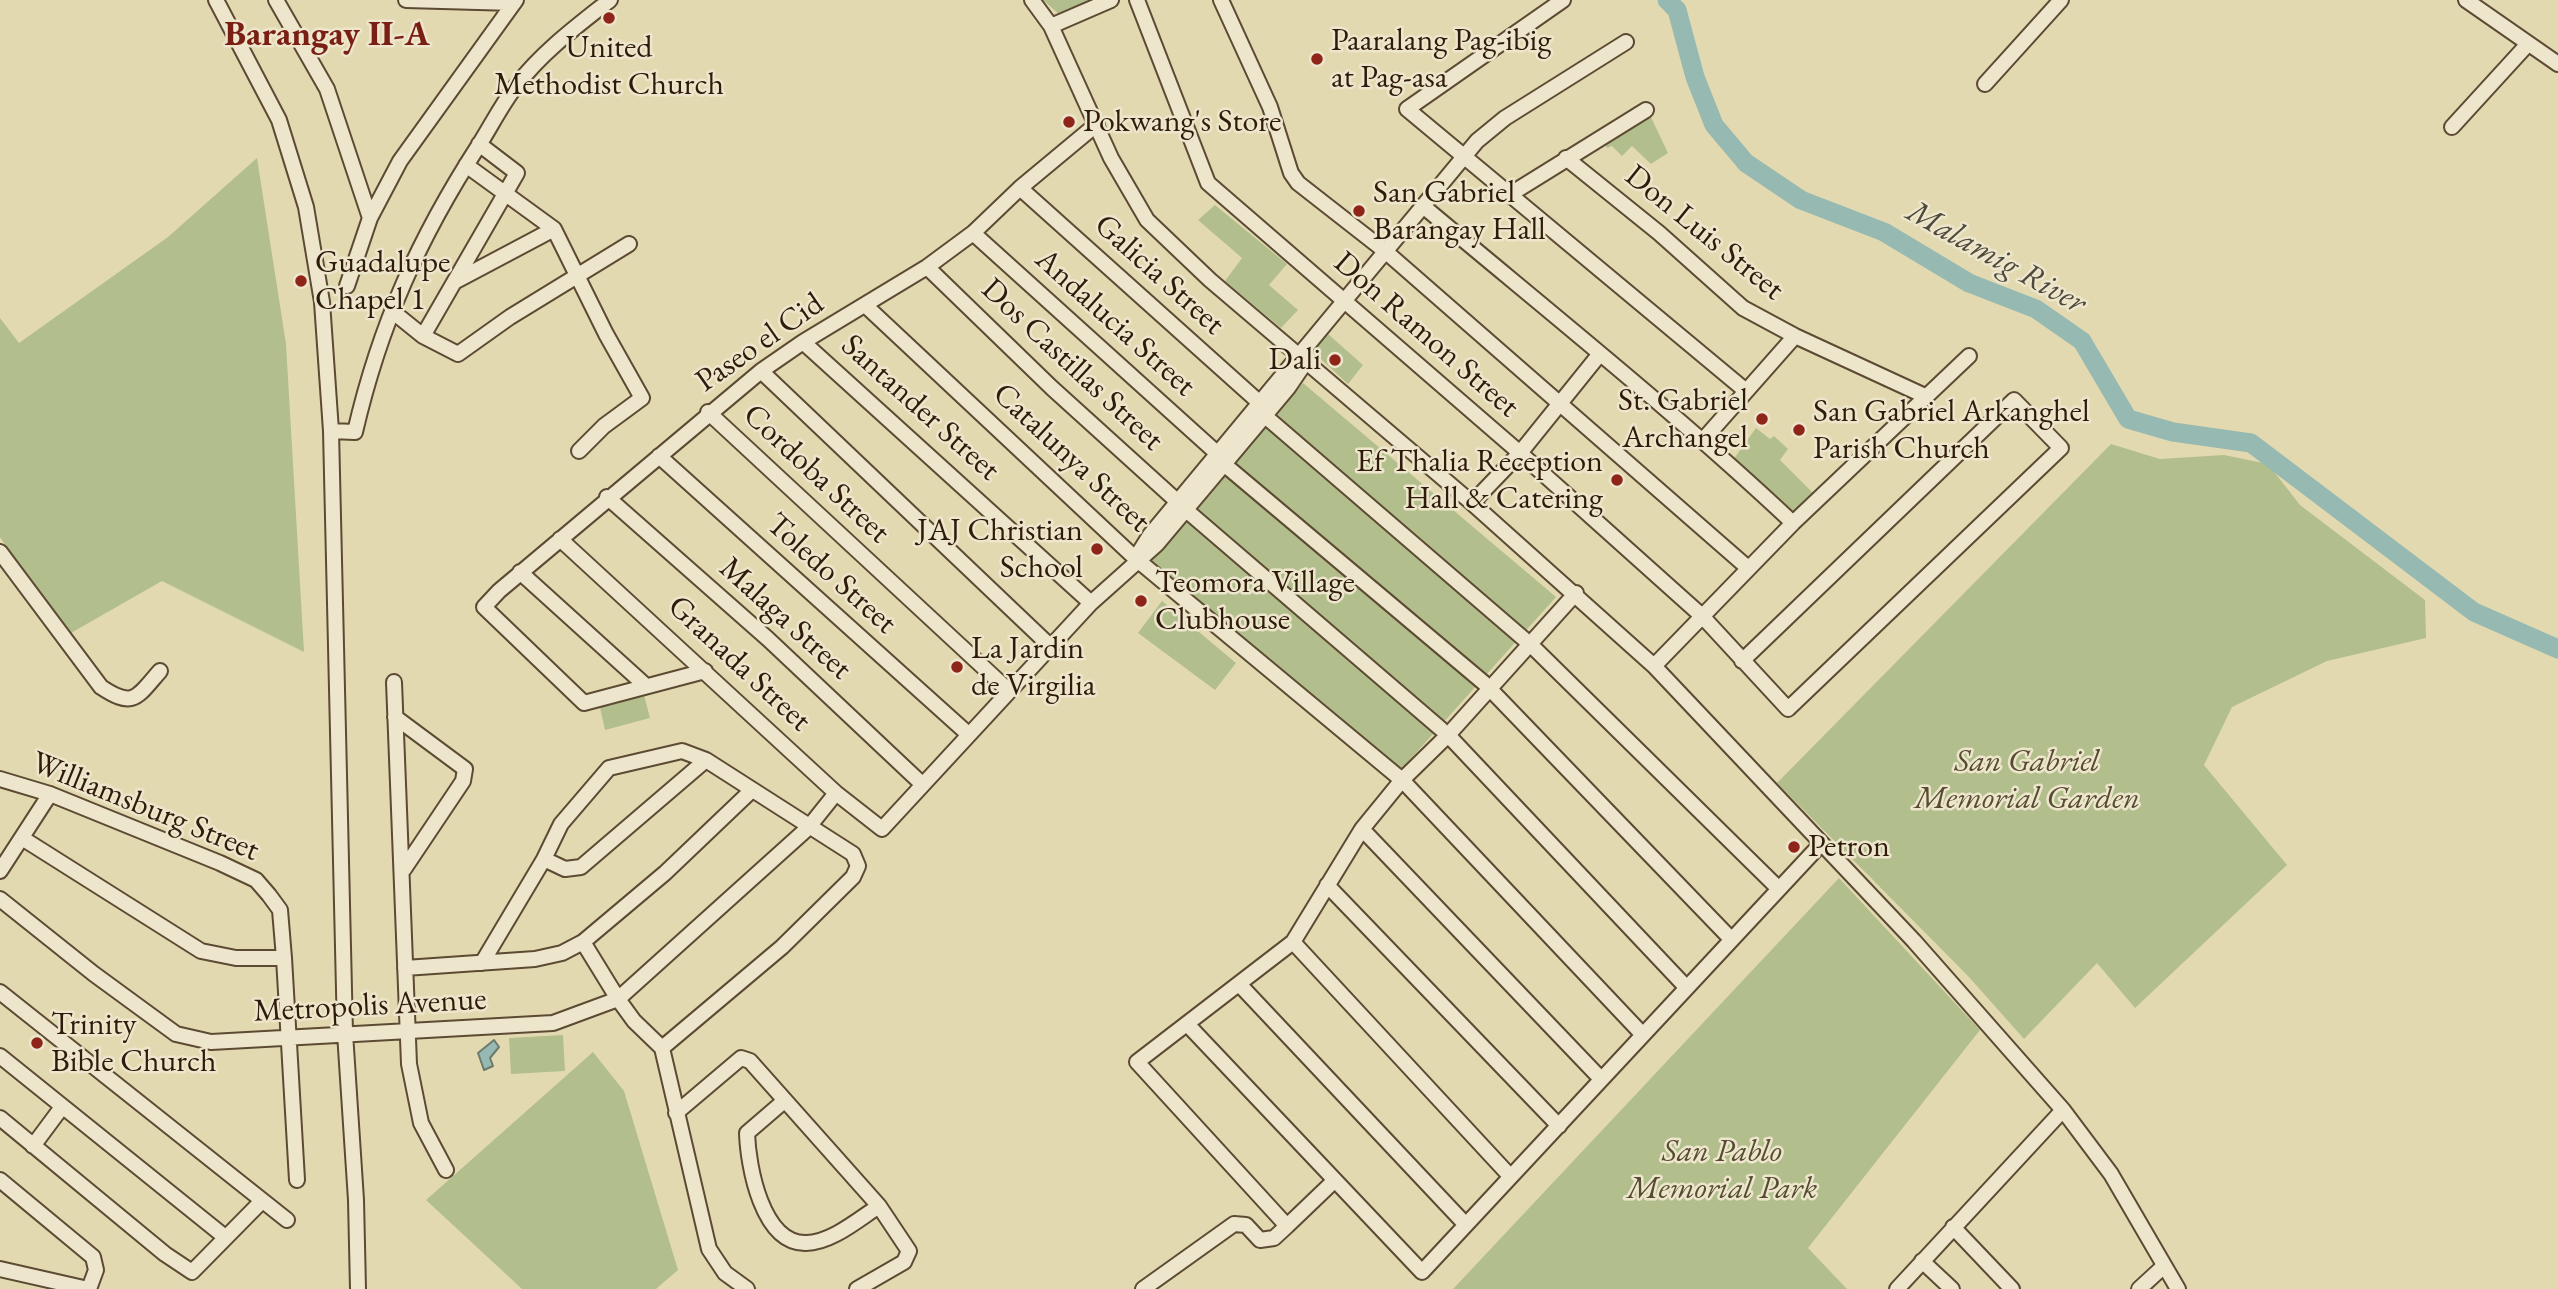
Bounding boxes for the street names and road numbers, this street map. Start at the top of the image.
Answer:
street label: Don Luis Street [1617,157,1791,309]
street label: Galicia Street [1086,207,1232,343]
street label: Andalucia Street [1027,241,1203,405]
street label: Don Ramon Street [1325,244,1527,426]
street label: Dos Castillas Street [973,271,1171,459]
street label: Paseo el Cid [689,285,831,401]
street label: Santander Street [833,327,1007,489]
street label: Catalunya Street [984,375,1158,541]
street label: Cordoba Street [735,396,897,552]
street label: Toledo Street [758,506,904,642]
street label: Malaga Street [711,550,859,688]
street label: Granada Street [659,588,819,740]
street label: Williamsburg Street [25,744,265,870]
street label: Metropolis Avenue [252,981,488,1031]

